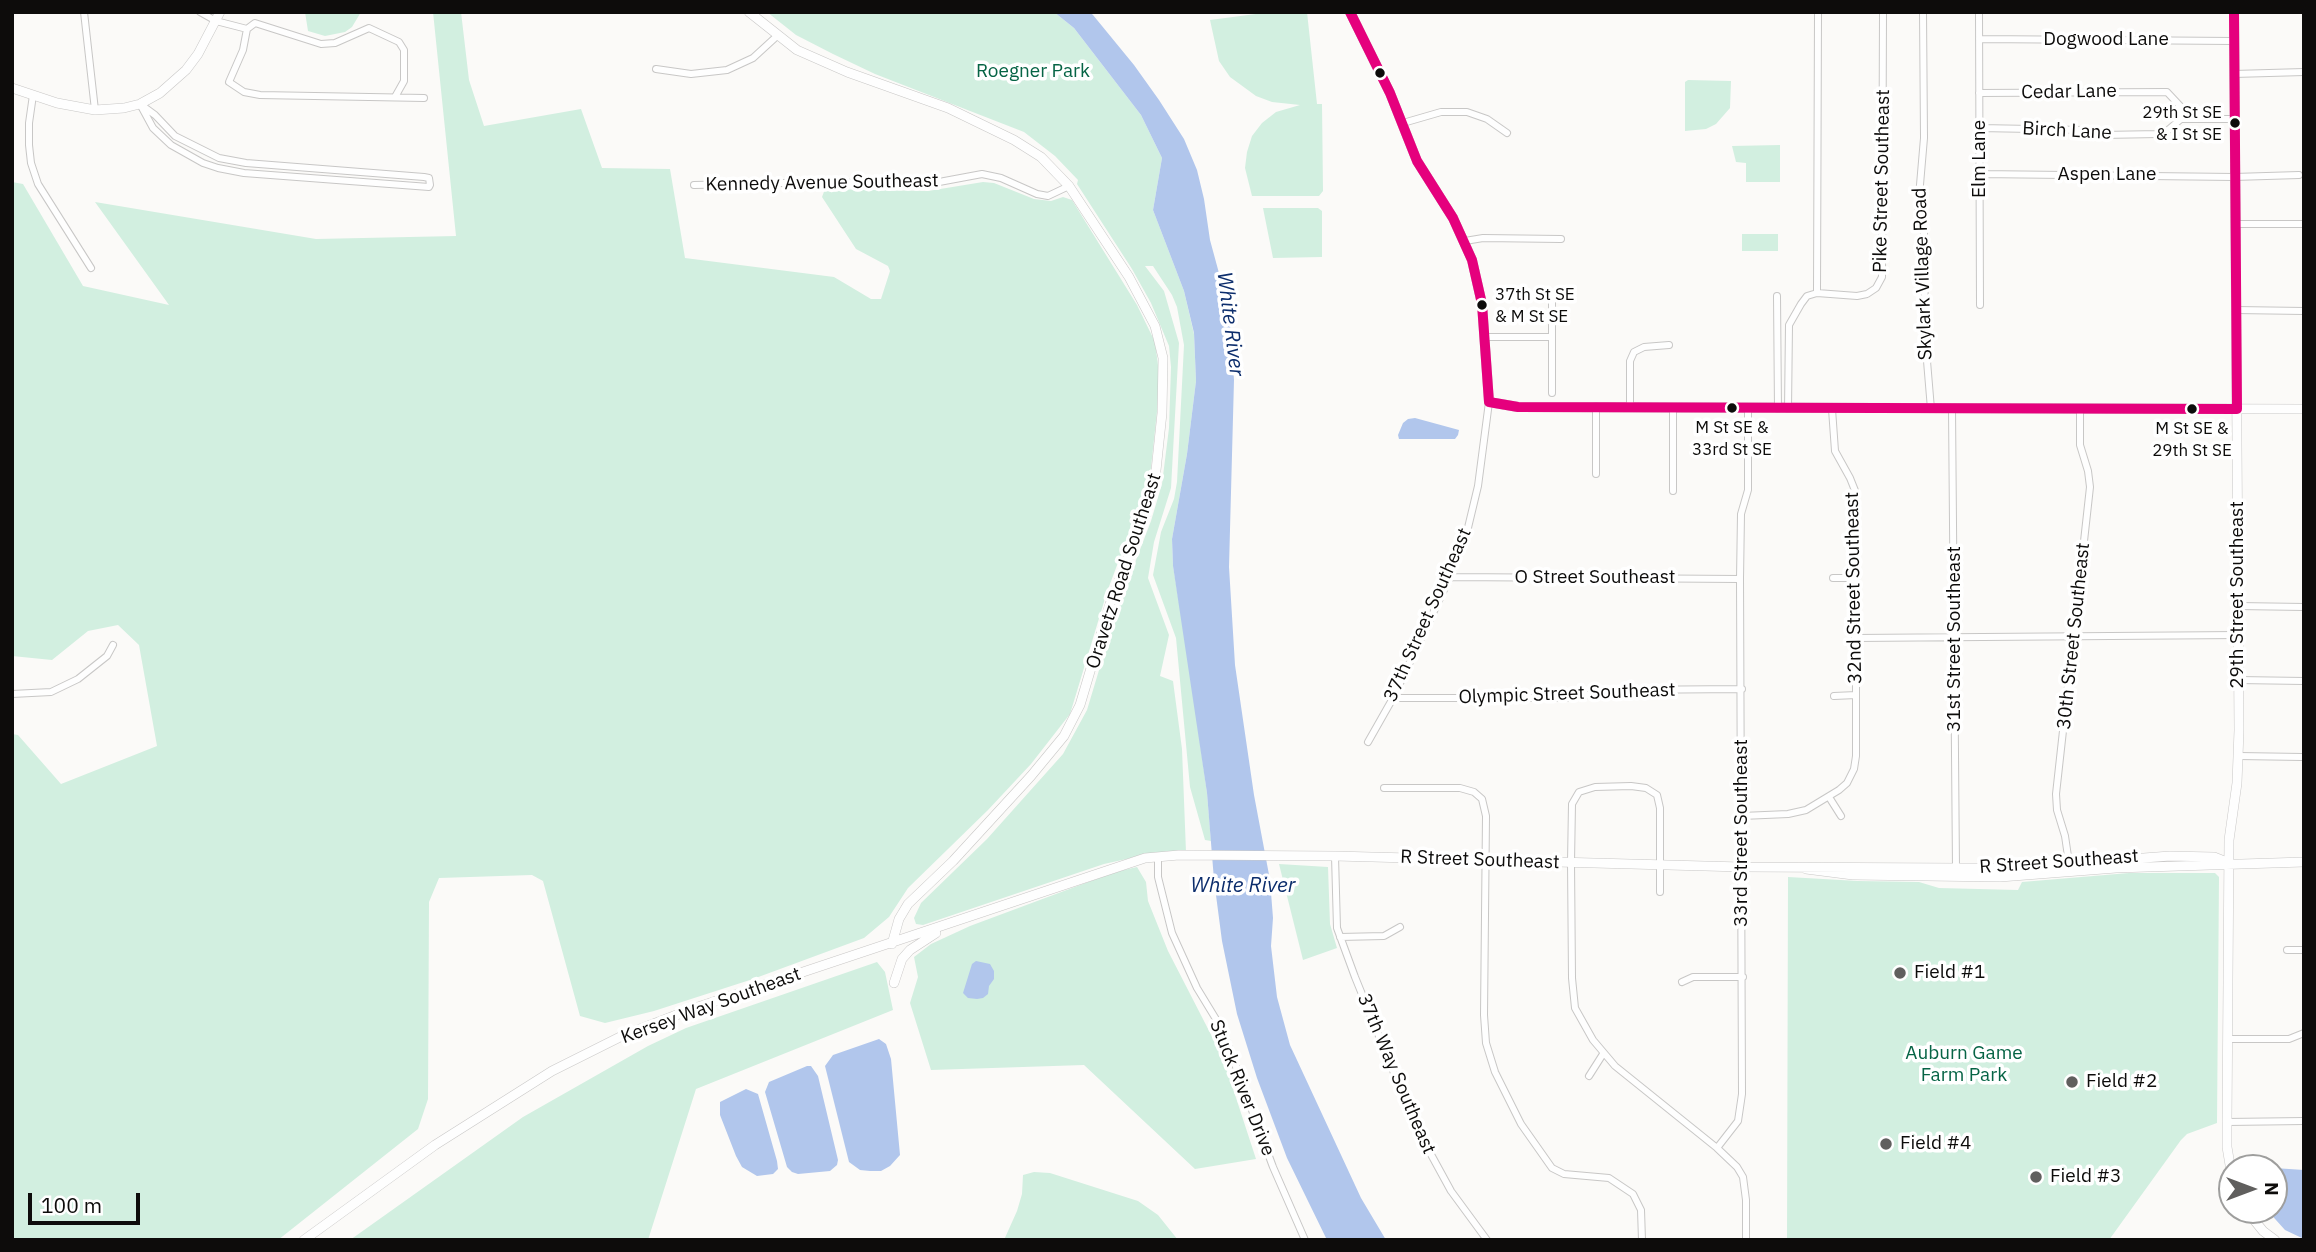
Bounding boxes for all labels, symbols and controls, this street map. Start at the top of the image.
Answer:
street label: Dogwood Lane [2043,29,2169,51]
park label: Roegner Park [976,61,1090,83]
unlabelled marker [1373,66,1387,80]
street label: Cedar Lane [2021,80,2117,104]
street label: Pike Street Southeast [1869,89,1895,273]
place label: 29th St SE & I St SE [2142,103,2222,143]
marker: 29th St SE & I St SE [2228,116,2242,130]
street label: Birch Lane [2022,117,2112,145]
street label: Elm Lane [1969,120,1991,198]
street label: Aspen Lane [2057,164,2157,186]
street label: Kennedy Avenue Southeast [705,170,939,196]
street label: Skylark Village Road [1909,187,1937,361]
water label: White River [1211,270,1249,378]
place label: 37th St SE & M St SE [1495,285,1575,325]
marker: 37th St SE & M St SE [1475,298,1489,312]
marker: M St SE & 33rd St SE [1725,401,1739,415]
marker: M St SE & 29th St SE [2185,402,2199,416]
place label: M St SE & 33rd St SE [1692,418,1772,458]
place label: M St SE & 29th St SE [2152,419,2232,459]
street label: Oravetz Road Southeast [1082,470,1166,672]
street label: 32nd Street Southeast [1841,492,1867,684]
street label: 29th Street Southeast [2227,501,2249,689]
street label: 37th Street Southeast [1379,525,1477,705]
street label: 30th Street Southeast [2053,542,2095,730]
street label: 31st Street Southeast [1944,546,1966,732]
street label: O Street Southeast [1515,567,1675,589]
street label: Olympic Street Southeast [1458,679,1676,709]
street label: 33rd Street Southeast [1731,739,1753,927]
street label: R Street Southeast [1979,845,2139,879]
street label: R Street Southeast [1400,846,1560,874]
water label: White River [1191,873,1295,899]
place label: Field #1 [1914,962,1985,984]
street label: Kersey Way Southeast [618,963,804,1049]
marker: Field #1 [1892,965,1908,981]
street label: 37th Way Southeast [1352,990,1440,1158]
street label: Stuck River Drive [1204,1017,1280,1159]
park label: Auburn Game Farm Park [1905,1043,2023,1087]
place label: Field #2 [2086,1071,2157,1093]
marker: Field #2 [2064,1074,2080,1090]
place label: Field #4 [1900,1133,1971,1155]
marker: Field #4 [1878,1136,1894,1152]
north arrow [2218,1154,2288,1224]
place label: Field #3 [2050,1166,2121,1188]
marker: Field #3 [2028,1169,2044,1185]
scale bar [32,1178,144,1222]
text: N [2260,1182,2284,1196]
text: 100 m [41,1191,102,1219]

